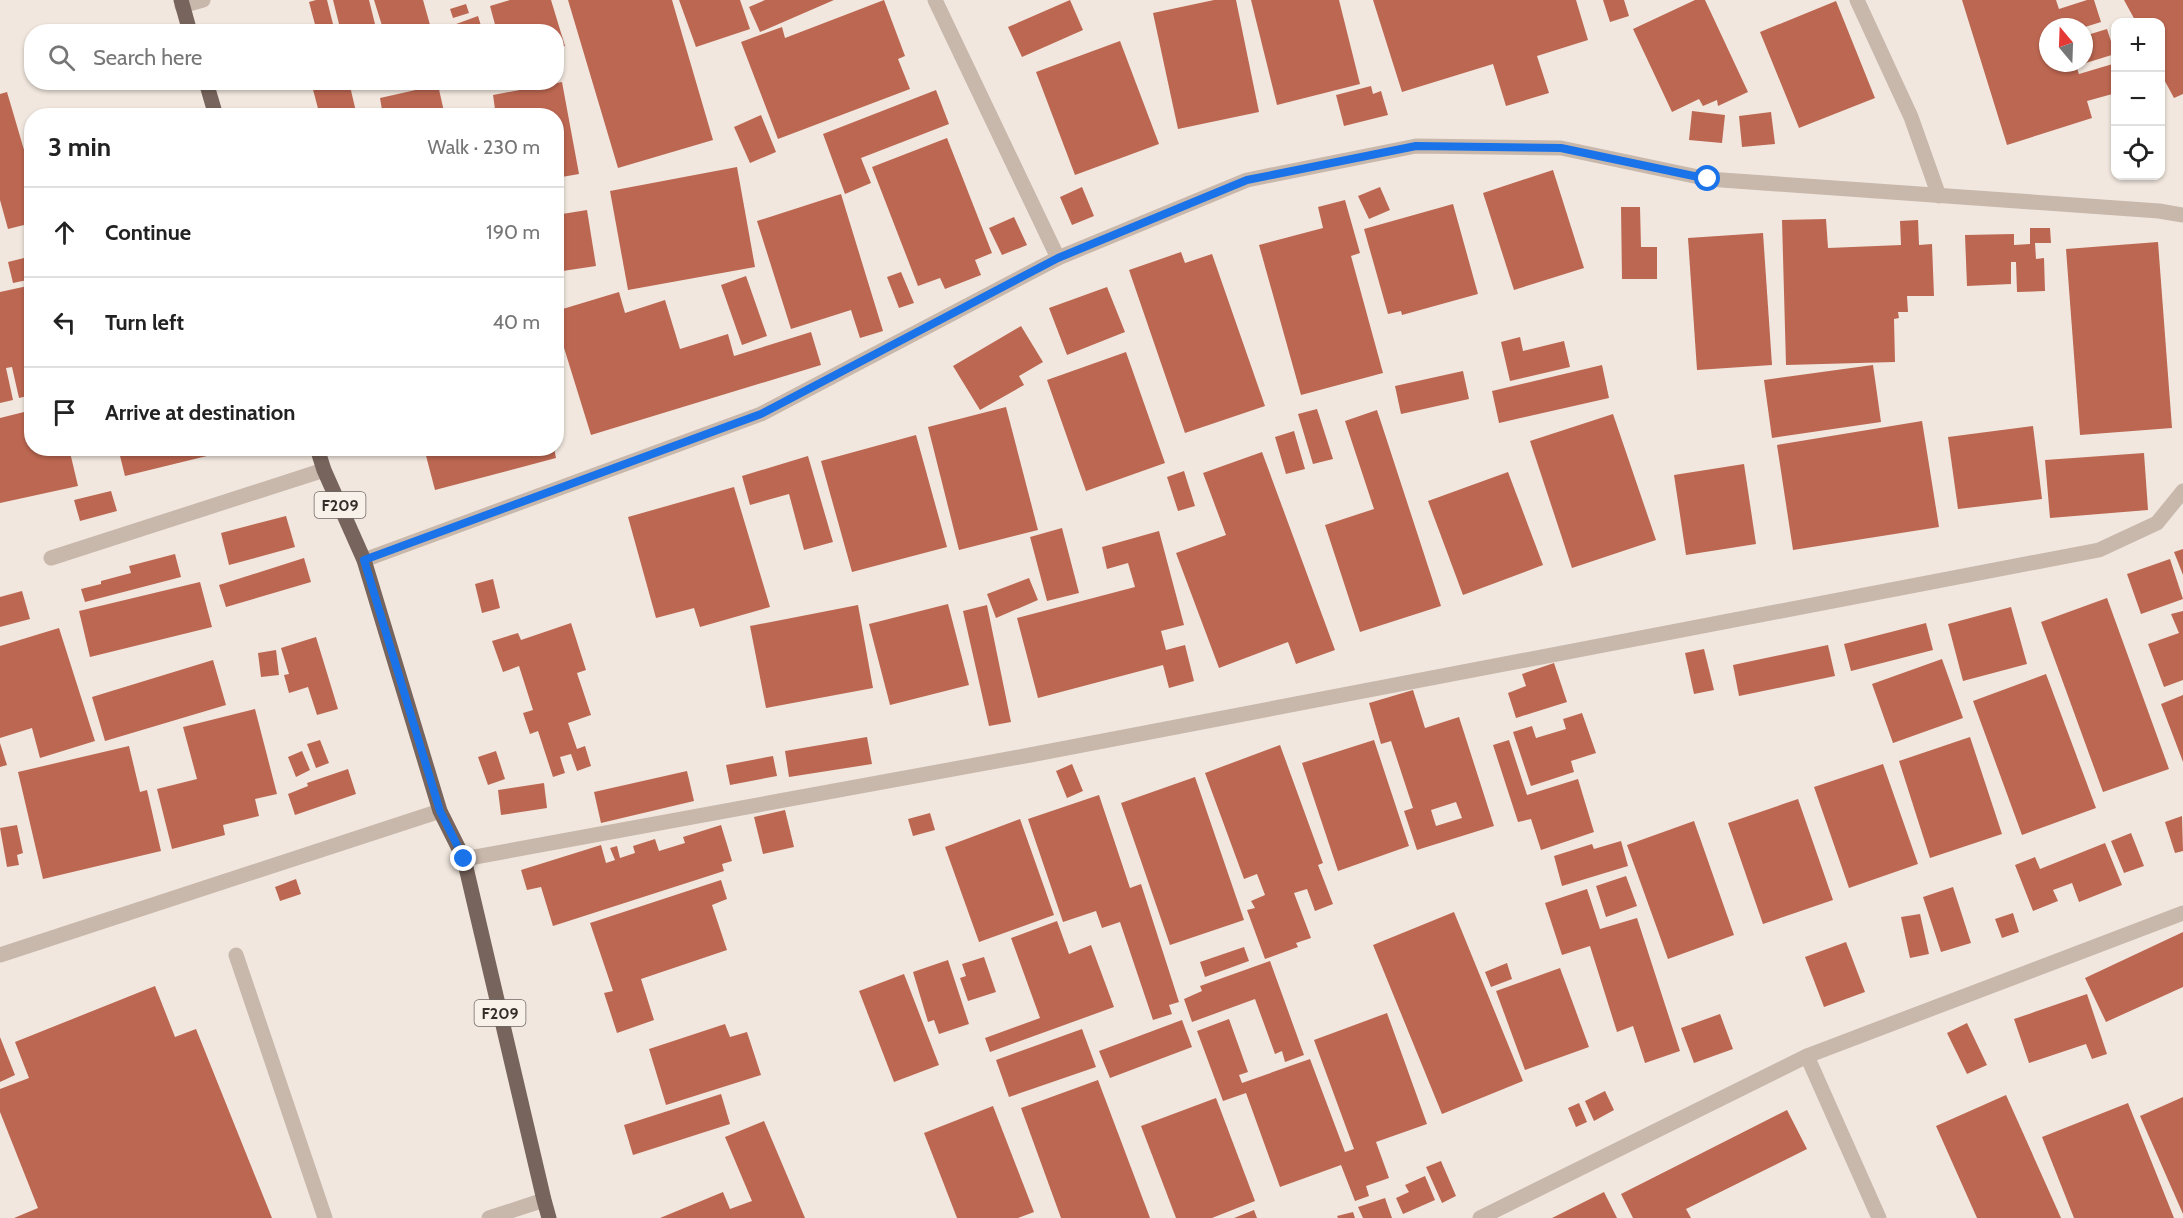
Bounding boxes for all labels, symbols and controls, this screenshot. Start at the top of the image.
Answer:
north arrow [2039,18,2093,72]
map controls [2111,18,2165,180]
button: + [2111,18,2165,72]
search box [24,24,564,90]
icon: search [45,41,78,74]
text: Search here [93,44,202,71]
button: − [2111,72,2165,126]
button: locate [2111,126,2165,180]
text: 3 min [48,131,111,163]
text: Walk · 230 m [428,135,540,159]
route start [1694,165,1720,191]
icon: ahead [48,216,81,249]
text: Continue [105,219,191,246]
text: 190 m [486,220,540,244]
icon: left [48,306,81,339]
text: Turn left [105,309,184,336]
text: 40 m [492,310,540,334]
icon: arrive [48,396,81,429]
text: Arrive at destination [105,399,295,426]
road number: F209 [314,492,366,518]
route end [450,845,476,871]
road number: F209 [474,1000,526,1026]

